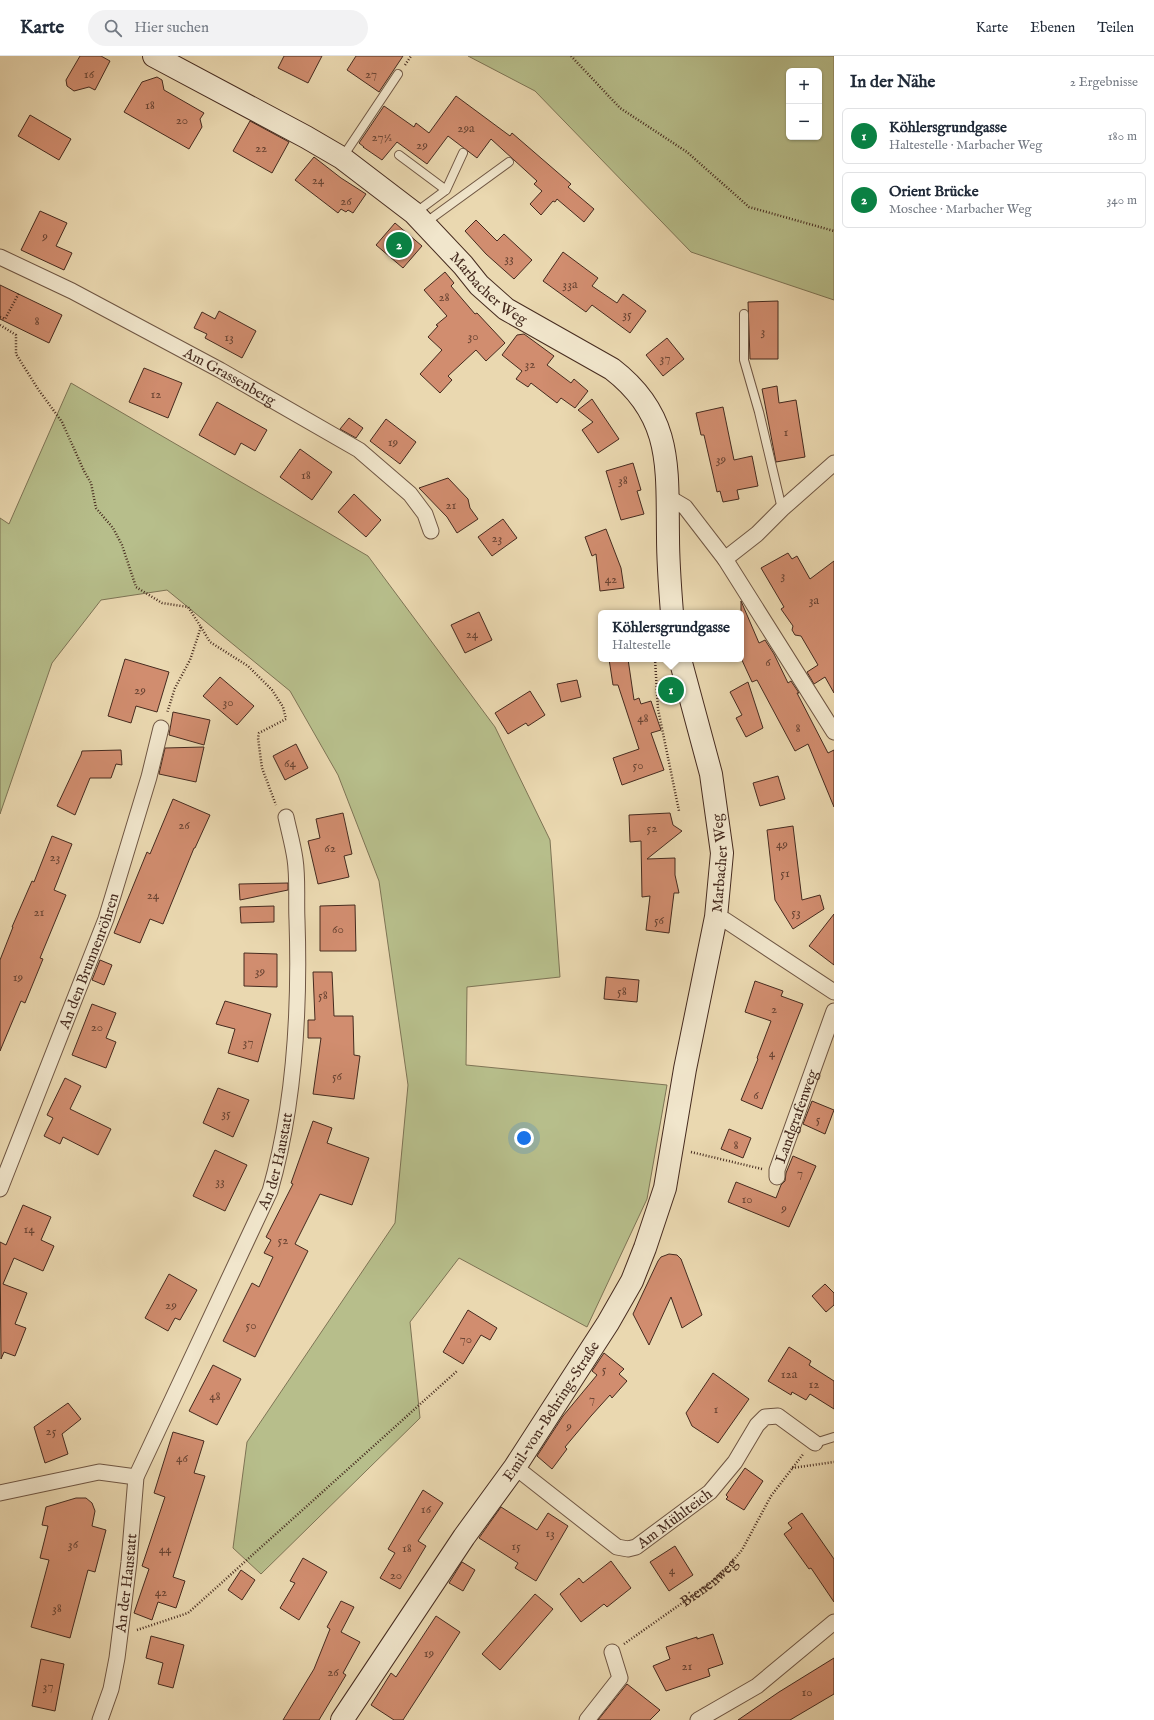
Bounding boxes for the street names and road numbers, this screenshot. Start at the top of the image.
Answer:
street label: Marbacher Weg [446,248,531,329]
street label: Am Grassenberg [179,343,280,411]
street label: Marbacher Weg [707,812,732,913]
street label: An den Brunnenröhren [55,891,123,1032]
street label: Landgrafenweg [771,1066,823,1166]
street label: An der Haustatt [253,1111,297,1213]
street label: Emil-von-Behring-Straße [499,1337,604,1485]
street label: Am Mühlteich [632,1485,716,1554]
street label: An der Haustatt [111,1533,141,1635]
street label: Bienenweg [677,1553,742,1611]

